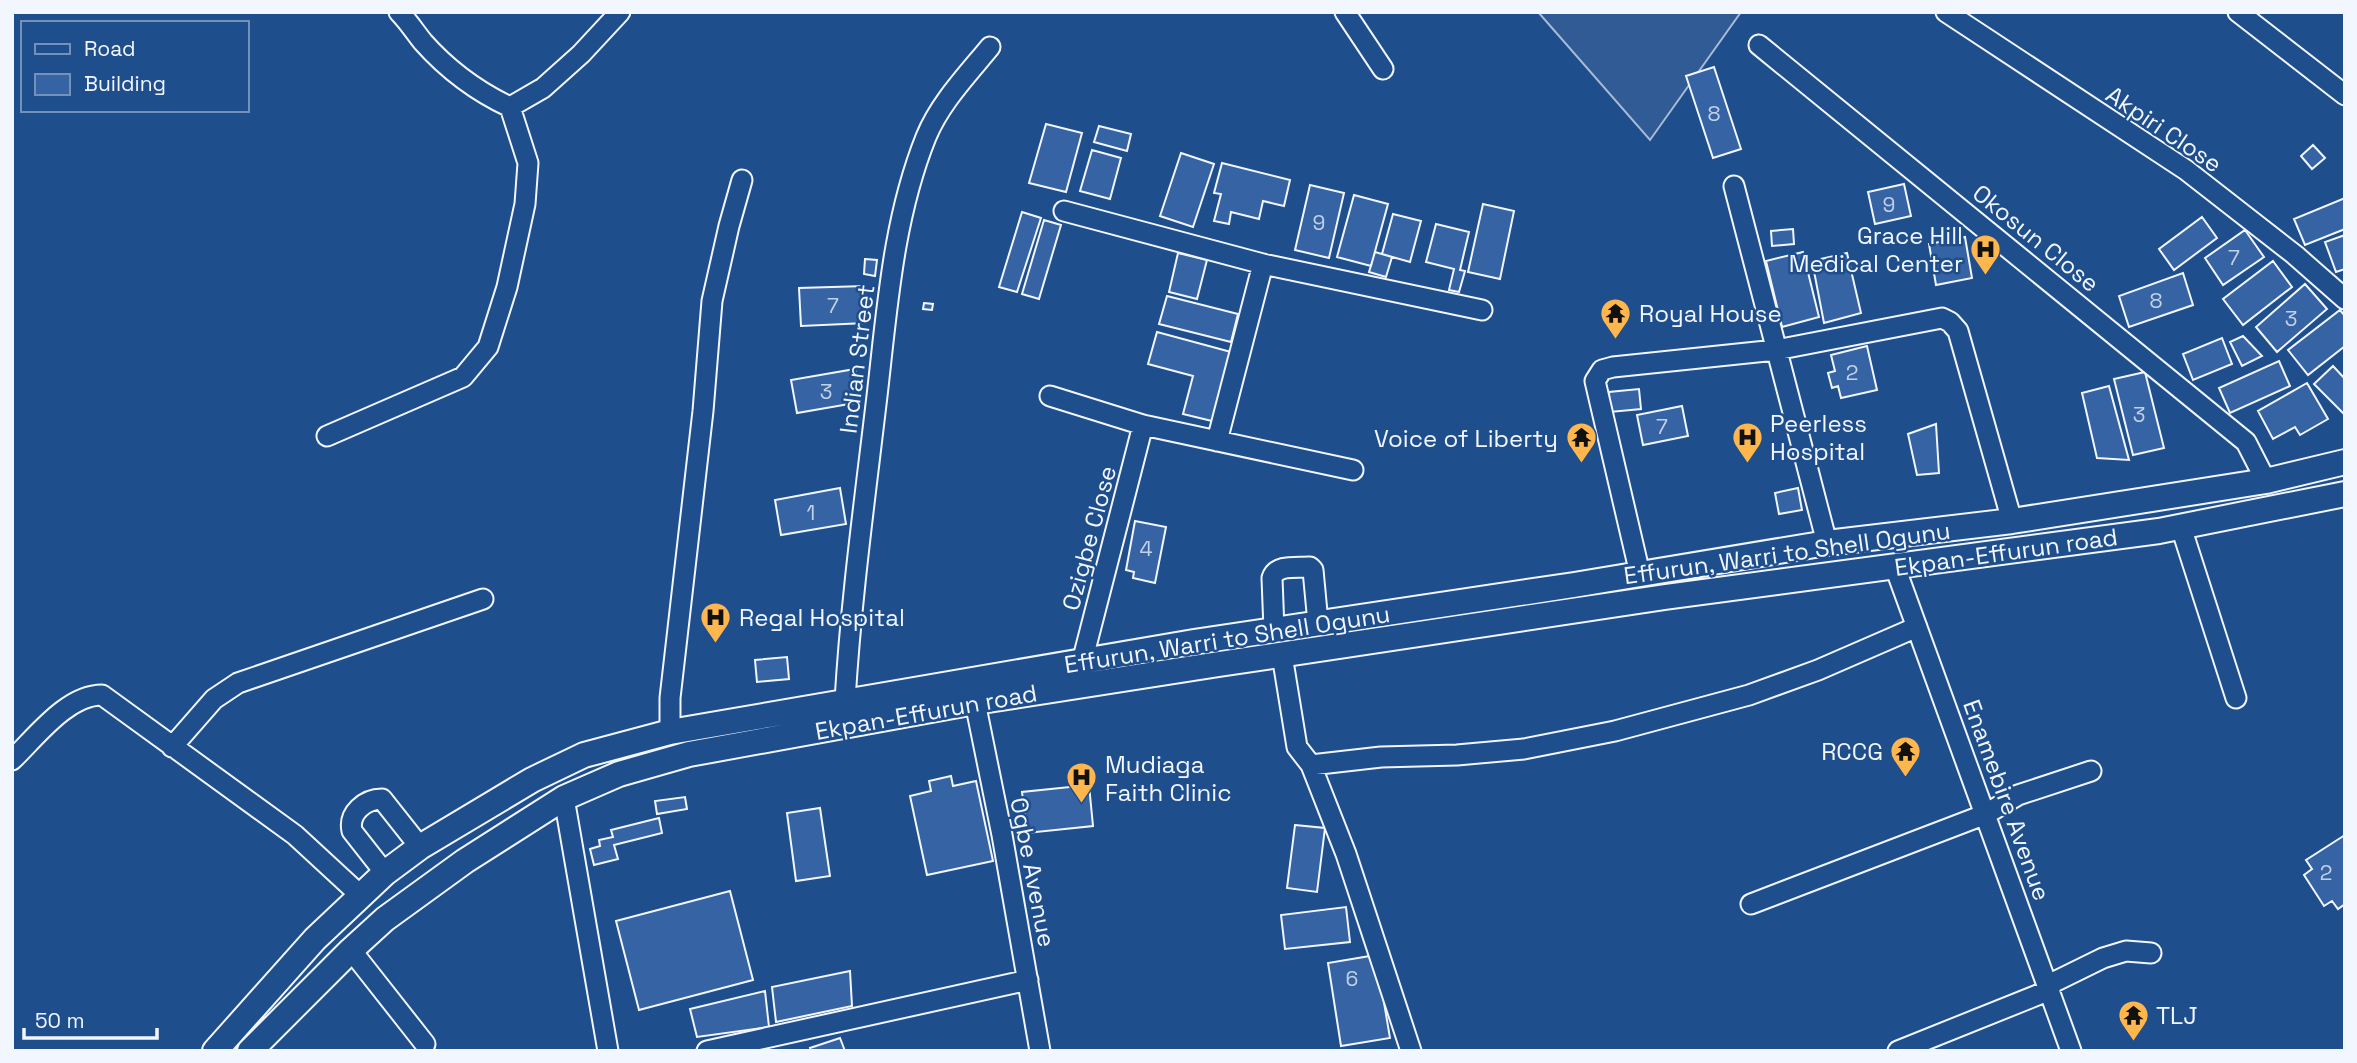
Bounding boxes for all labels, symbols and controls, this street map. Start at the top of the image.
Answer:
legend [21,21,248,112]
text: Road [84,35,136,62]
text: Building [84,70,166,97]
street label: Akpiri Close [2100,79,2228,179]
house number: 8 [1707,100,1721,127]
street label: Okosun Close [1966,177,2106,299]
house number: 9 [1883,191,1895,218]
house number: 9 [1313,209,1325,236]
place label: Grace Hill Medical Center [1789,220,1963,279]
hospital icon: Grace Hill Medical Center [1969,232,2003,276]
house number: 7 [2228,244,2240,271]
street label: Indian Street [832,283,882,435]
house number: 8 [2149,287,2163,314]
house number: 7 [827,292,839,319]
temple icon: Royal House [1599,296,1633,340]
place label: Royal House [1639,298,1782,329]
house number: 3 [2285,305,2297,332]
house number: 2 [1846,359,1858,386]
house number: 3 [820,378,832,405]
house number: 3 [2133,401,2145,428]
place label: Peerless Hospital [1770,408,1867,467]
house number: 7 [1656,413,1668,440]
hospital icon: Peerless Hospital [1730,420,1764,464]
temple icon: Voice of Liberty [1564,421,1598,465]
place label: Voice of Liberty [1374,423,1558,454]
street label: Ozigbe Close [1055,462,1123,614]
house number: 1 [807,499,815,526]
street label: Effurun, Warri to Shell Ogunu [1622,515,1952,591]
street label: Ekpan-Effurun road [1893,521,2119,583]
house number: 4 [1139,535,1153,562]
street label: Effurun, Warri to Shell Ogunu [1062,598,1392,680]
hospital icon: Regal Hospital [699,600,733,644]
place label: Regal Hospital [739,602,905,633]
street label: Ekpan-Effurun road [813,677,1039,747]
street label: Enamebire Avenue [1956,695,2058,905]
temple icon: RCCG [1889,734,1923,778]
place label: RCCG [1821,736,1883,767]
place label: Mudiaga Faith Clinic [1105,749,1232,808]
hospital icon: Mudiaga Faith Clinic [1065,761,1099,805]
street label: Ogbe Avenue [1003,795,1063,949]
house number: 2 [2320,859,2332,886]
house number: 6 [1346,965,1358,992]
scale bar [24,996,158,1040]
temple icon: TLJ [2116,998,2150,1042]
place label: TLJ [2156,1000,2197,1031]
text: 50 m [35,1007,85,1034]

